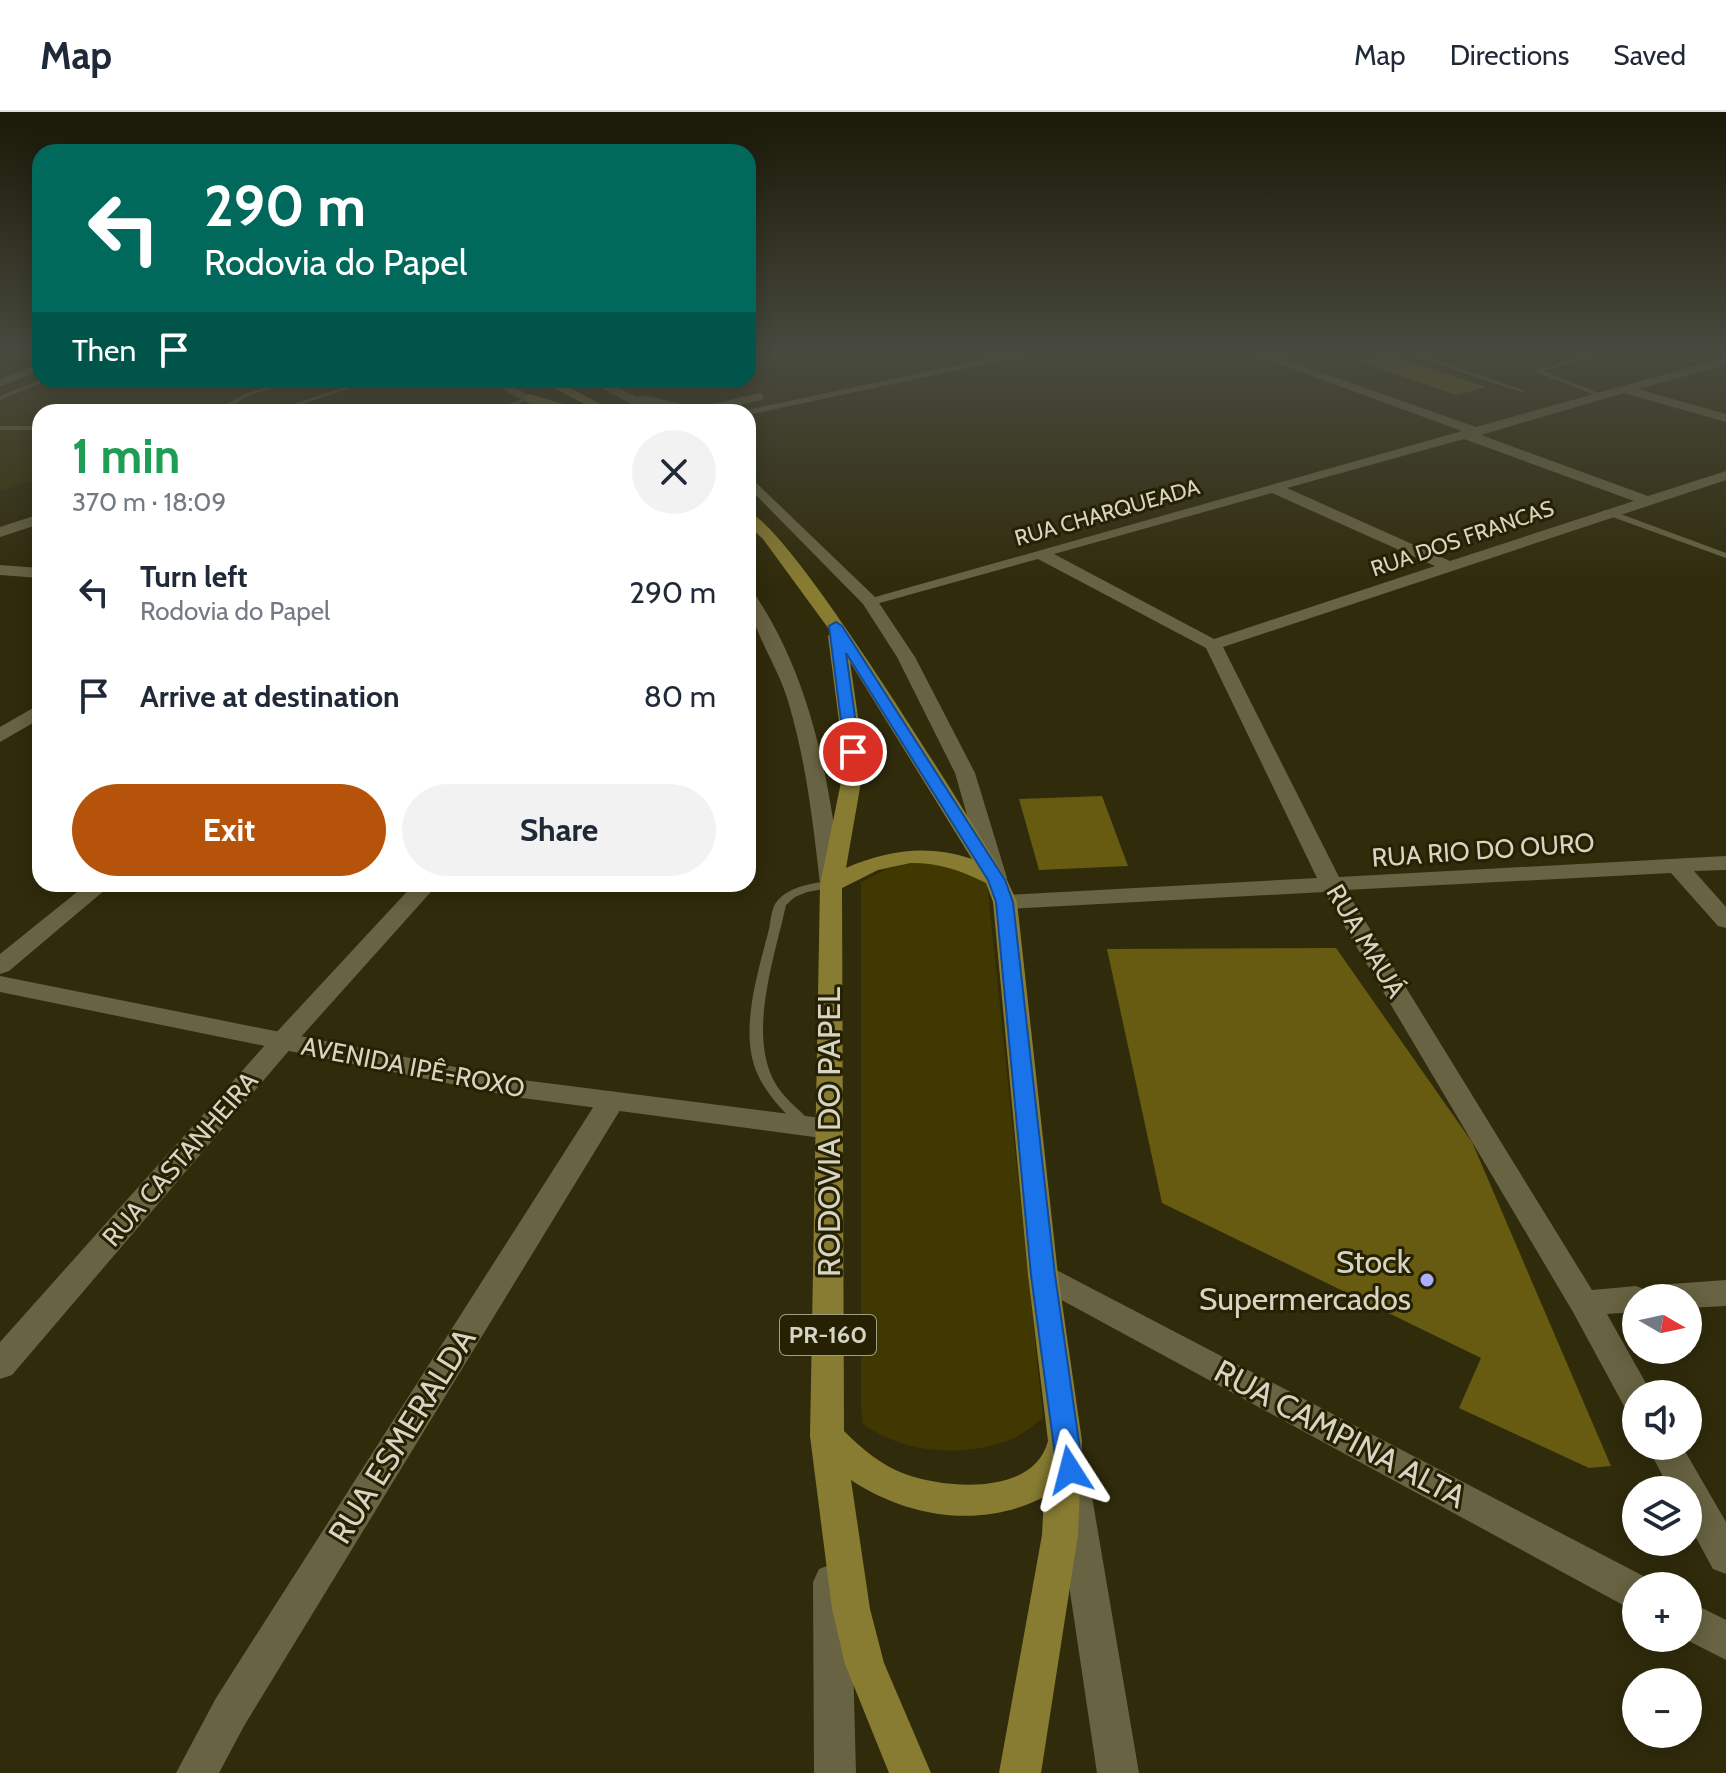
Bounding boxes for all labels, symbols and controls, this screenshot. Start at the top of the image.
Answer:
text: Map [40,32,112,79]
text: Map [1354,38,1406,72]
text: Directions [1450,38,1569,72]
text: Saved [1613,38,1686,72]
text: 290 m [204,172,366,240]
icon: left [72,176,176,280]
text: Rodovia do Papel [204,240,467,284]
icon: arrive [152,328,196,372]
text: Then [72,332,136,369]
text: 1 min [72,427,180,485]
button: close [632,430,716,514]
street label: RUA CHARQUEADA [1012,473,1203,552]
text: 370 m · 18:09 [72,486,226,518]
street label: RUA DOS FRANCAS [1367,494,1557,582]
text: Turn left [140,558,248,595]
icon: left [72,570,116,614]
text: 290 m [629,574,716,611]
text: Rodovia do Papel [140,595,330,627]
icon: arrive [72,674,116,718]
text: Arrive at destination [140,678,400,715]
text: 80 m [644,678,716,715]
pin [819,718,887,786]
icon: arrive [831,730,875,774]
button: Exit [72,784,386,876]
button: Share [402,784,716,876]
street label: RUA RIO DO OURO [1370,826,1596,874]
street label: RUA MAUÁ [1320,878,1412,1004]
street label: RODOVIA DO PAPEL [809,987,848,1277]
street label: AVENIDA IPÊ-ROXO [299,1030,527,1104]
street label: RUA CASTANHEIRA [95,1065,265,1253]
place label: Stock Supermercados [1199,1242,1412,1318]
marker: Stock Supermercados [1418,1271,1436,1289]
north arrow [1622,1284,1702,1364]
map controls [1622,1284,1702,1748]
road number: PR-160 [780,1315,876,1355]
street label: RUA ESMERALDA [320,1321,484,1551]
street label: RUA CAMPINA ALTA [1208,1351,1473,1516]
button: sound [1622,1380,1702,1460]
position arrow [1028,1428,1112,1512]
button: layers [1622,1476,1702,1556]
button: + [1622,1572,1702,1652]
button: − [1622,1668,1702,1748]

